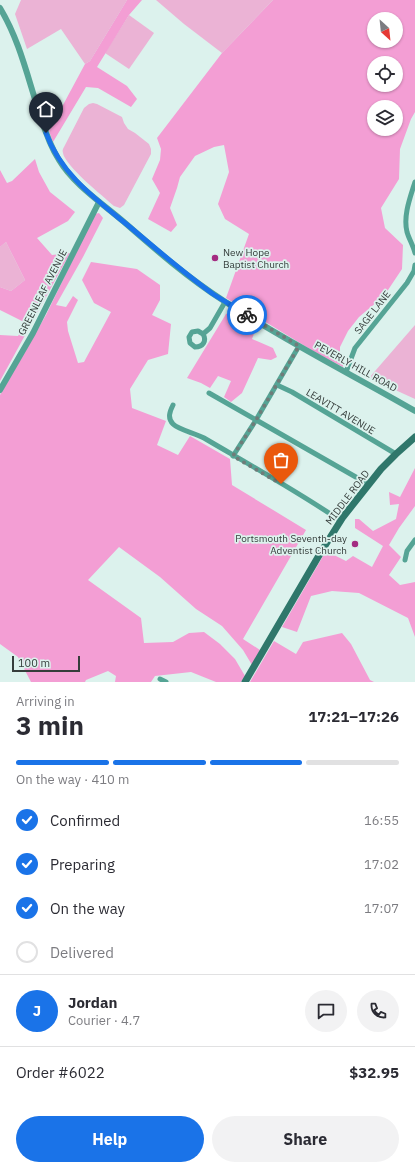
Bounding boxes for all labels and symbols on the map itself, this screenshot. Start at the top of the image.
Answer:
north arrow [367,12,403,48]
pin [29,92,63,133]
place label: New Hope Baptist Church [223,246,289,271]
street label: GREENLEAF AVENUE [15,247,70,337]
marker: New Hope Baptist Church [210,253,220,263]
street label: SAGE LANE [351,288,394,337]
courier [227,295,267,335]
street label: PEVERLY HILL ROAD [312,338,400,395]
street label: LEAVITT AVENUE [304,386,378,437]
pin [264,443,298,484]
street label: MIDDLE ROAD [323,467,372,527]
place label: Portsmouth Seventh-day Adventist Church [235,532,347,557]
marker: Portsmouth Seventh-day Adventist Church [350,539,360,549]
scale bar [12,654,80,673]

